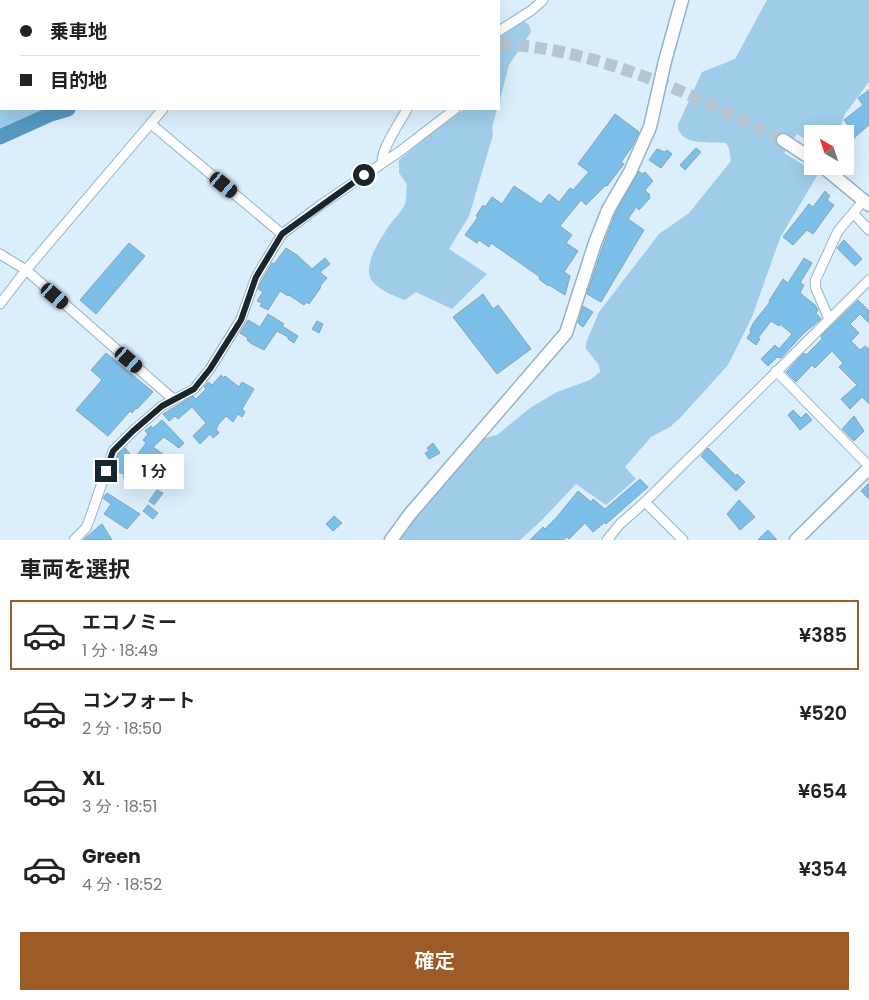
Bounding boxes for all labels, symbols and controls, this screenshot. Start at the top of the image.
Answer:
text: 乗車地 [50,18,107,45]
text: 目的地 [50,67,107,94]
north arrow [804,125,854,175]
map controls [804,125,854,175]
route start [353,164,375,186]
car [207,170,240,200]
car [38,280,71,312]
car [112,344,145,376]
callout: 1 分 [124,454,184,488]
route end [95,460,117,482]
text: 1 分 [141,460,167,483]
text: 車両を選択 [20,554,130,585]
text: エコノミー [82,609,177,636]
icon: car [22,613,67,658]
text: ¥385 [799,622,847,649]
text: 1 分 · 18:49 [82,639,158,662]
text: コンフォート [82,687,195,714]
icon: car [22,691,67,736]
text: ¥520 [799,700,847,727]
text: 2 分 · 18:50 [82,717,162,740]
text: XL [82,765,105,792]
icon: car [22,769,67,814]
text: ¥654 [798,778,847,805]
text: 3 分 · 18:51 [82,795,157,818]
text: Green [82,843,141,870]
icon: car [22,847,67,892]
text: ¥354 [799,856,847,883]
text: 4 分 · 18:52 [82,873,162,896]
button: 確定 [20,932,849,990]

